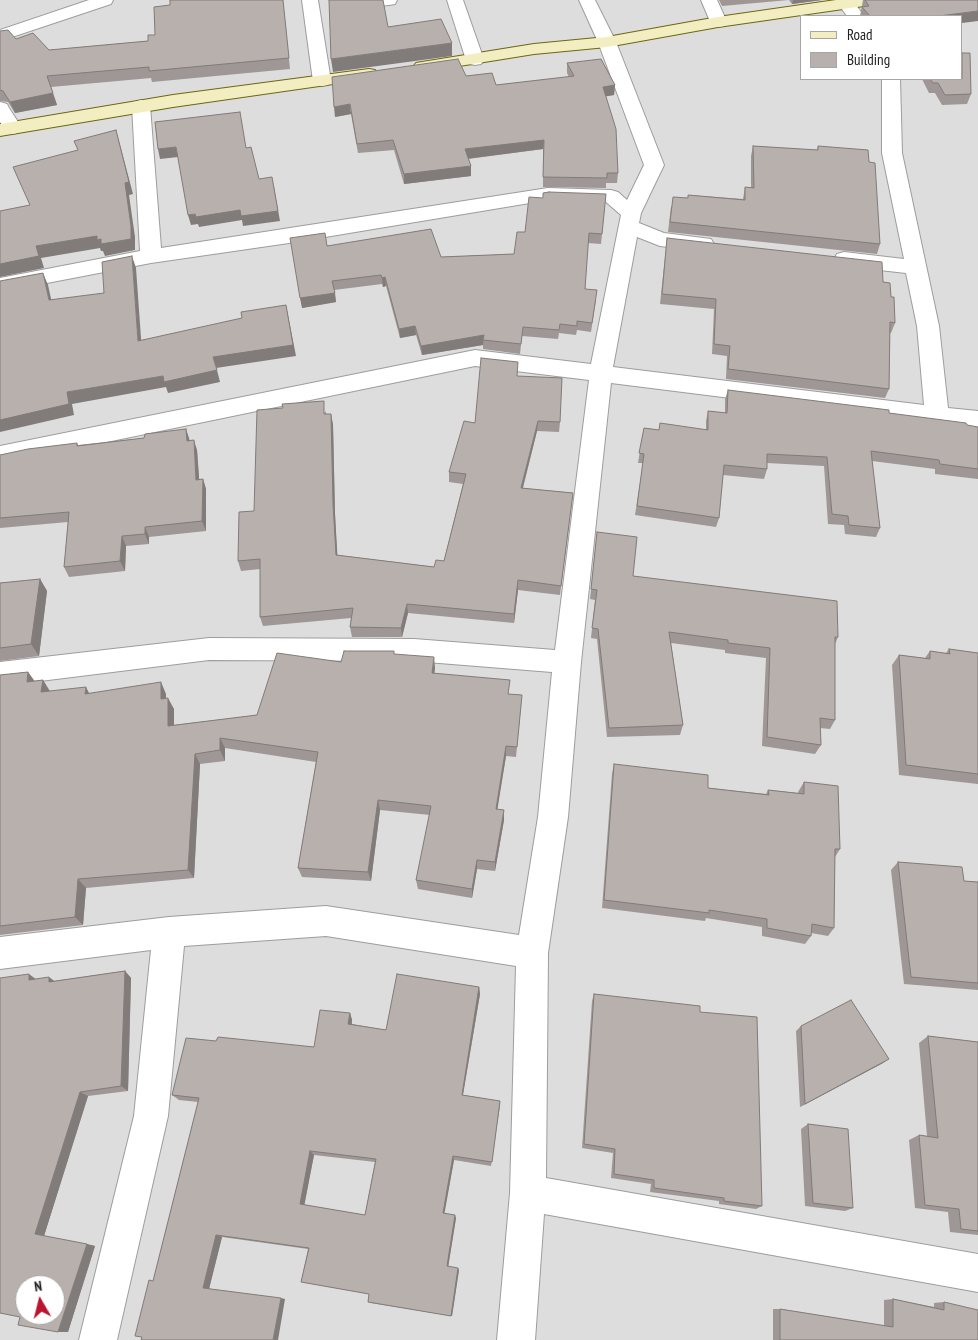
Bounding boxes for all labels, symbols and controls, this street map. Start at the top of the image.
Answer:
legend [800,15,963,80]
text: Road [847,25,873,44]
text: Building [847,50,890,69]
north arrow [15,1275,65,1325]
text: N [33,1277,43,1296]

